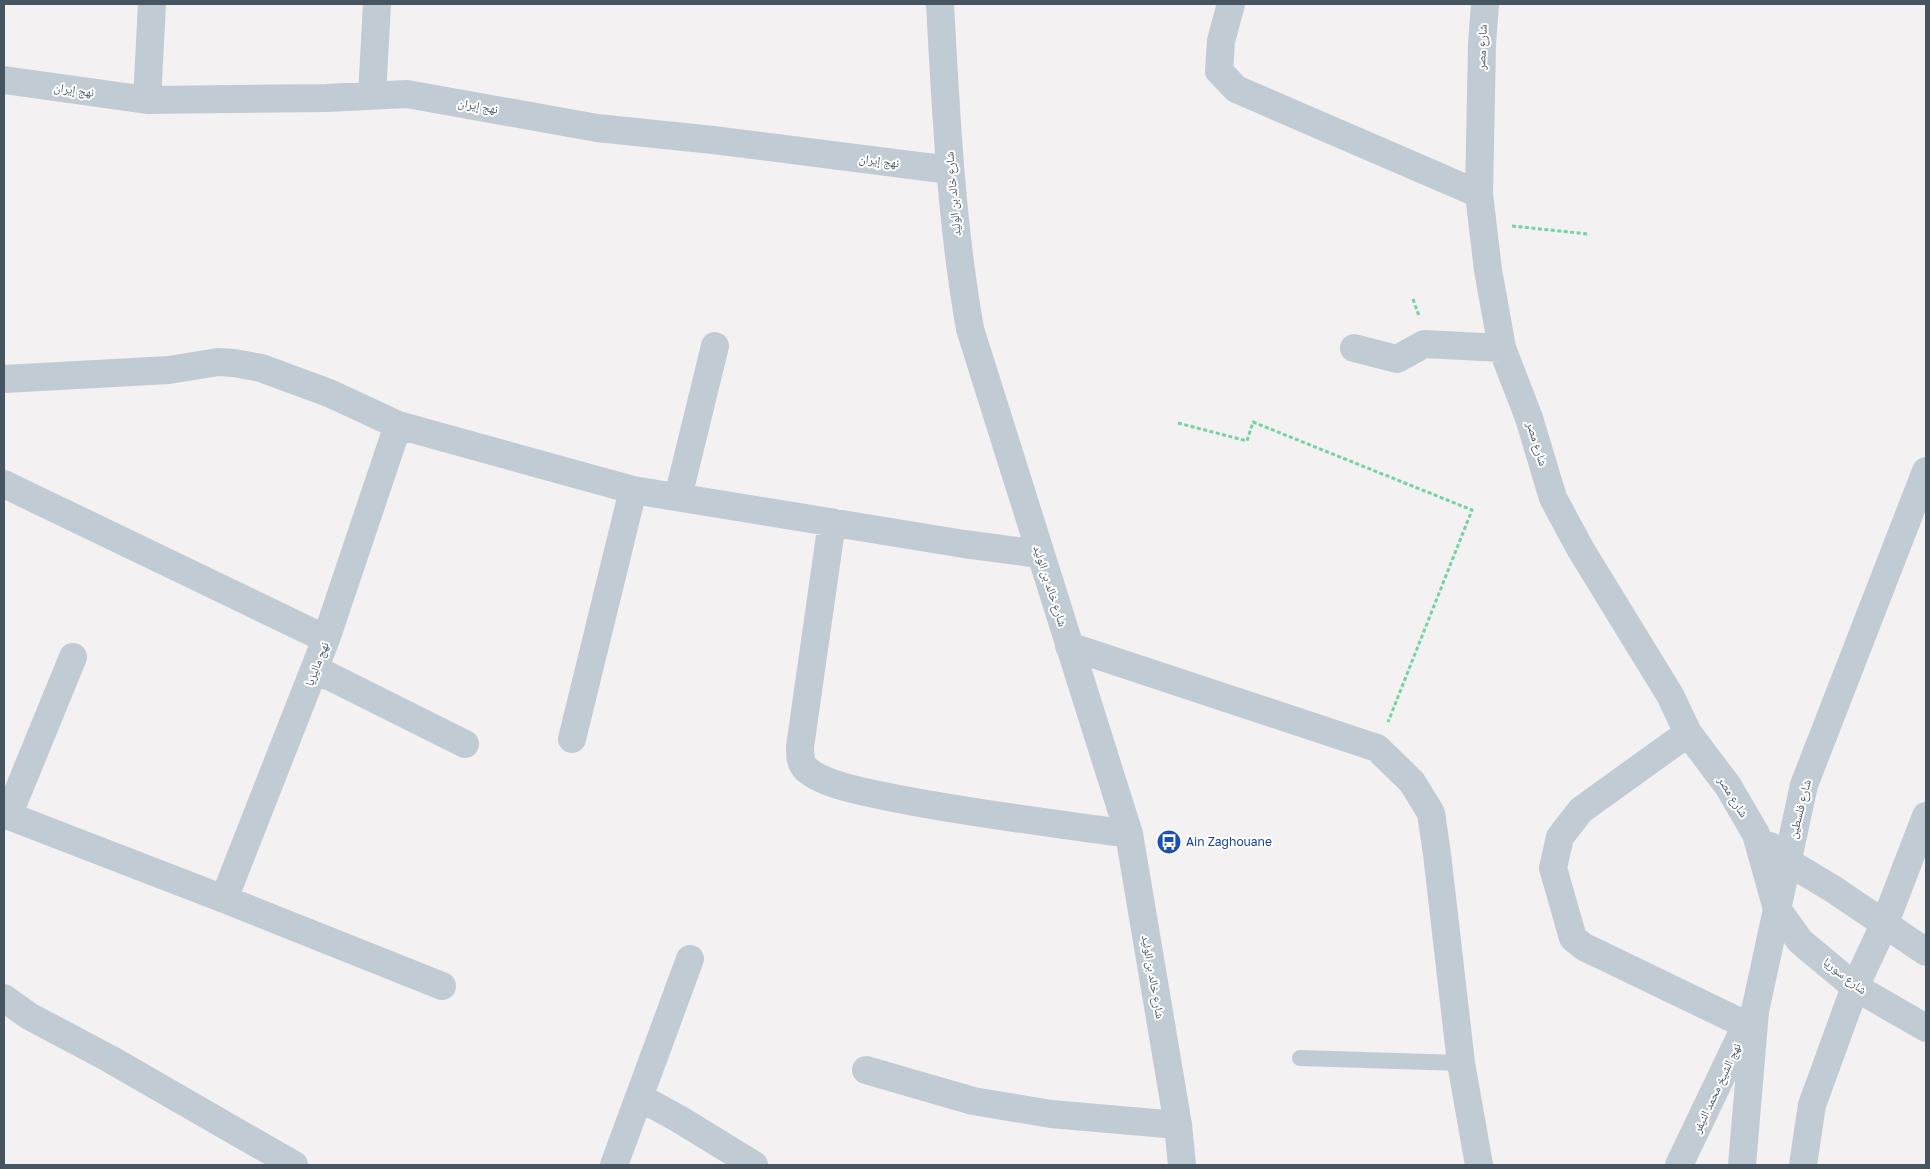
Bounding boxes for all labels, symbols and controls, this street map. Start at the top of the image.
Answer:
street label: شارع مصر [1473,24,1491,71]
street label: نهج إيران [53,79,95,100]
street label: نهج إيران [457,95,499,117]
street label: نهج إيران [858,151,900,171]
street label: شارع خالد بن الوليد [941,151,965,237]
street label: شارع مصر [1522,419,1551,468]
street label: شارع خالد بن الوليد [1029,543,1071,629]
street label: نهج ماليزيا [301,640,332,688]
street label: شارع مصر [1714,773,1752,821]
street label: شارع فلسطين [1785,778,1815,840]
bus stop icon: Ain Zaghouane [1156,829,1182,855]
place label: Ain Zaghouane [1186,834,1272,849]
street label: شارع خالد بن الوليد [1138,934,1168,1020]
street label: شارع سوريا [1820,954,1870,998]
street label: نهج الشيخ محمد النيفر [1689,1041,1744,1136]

